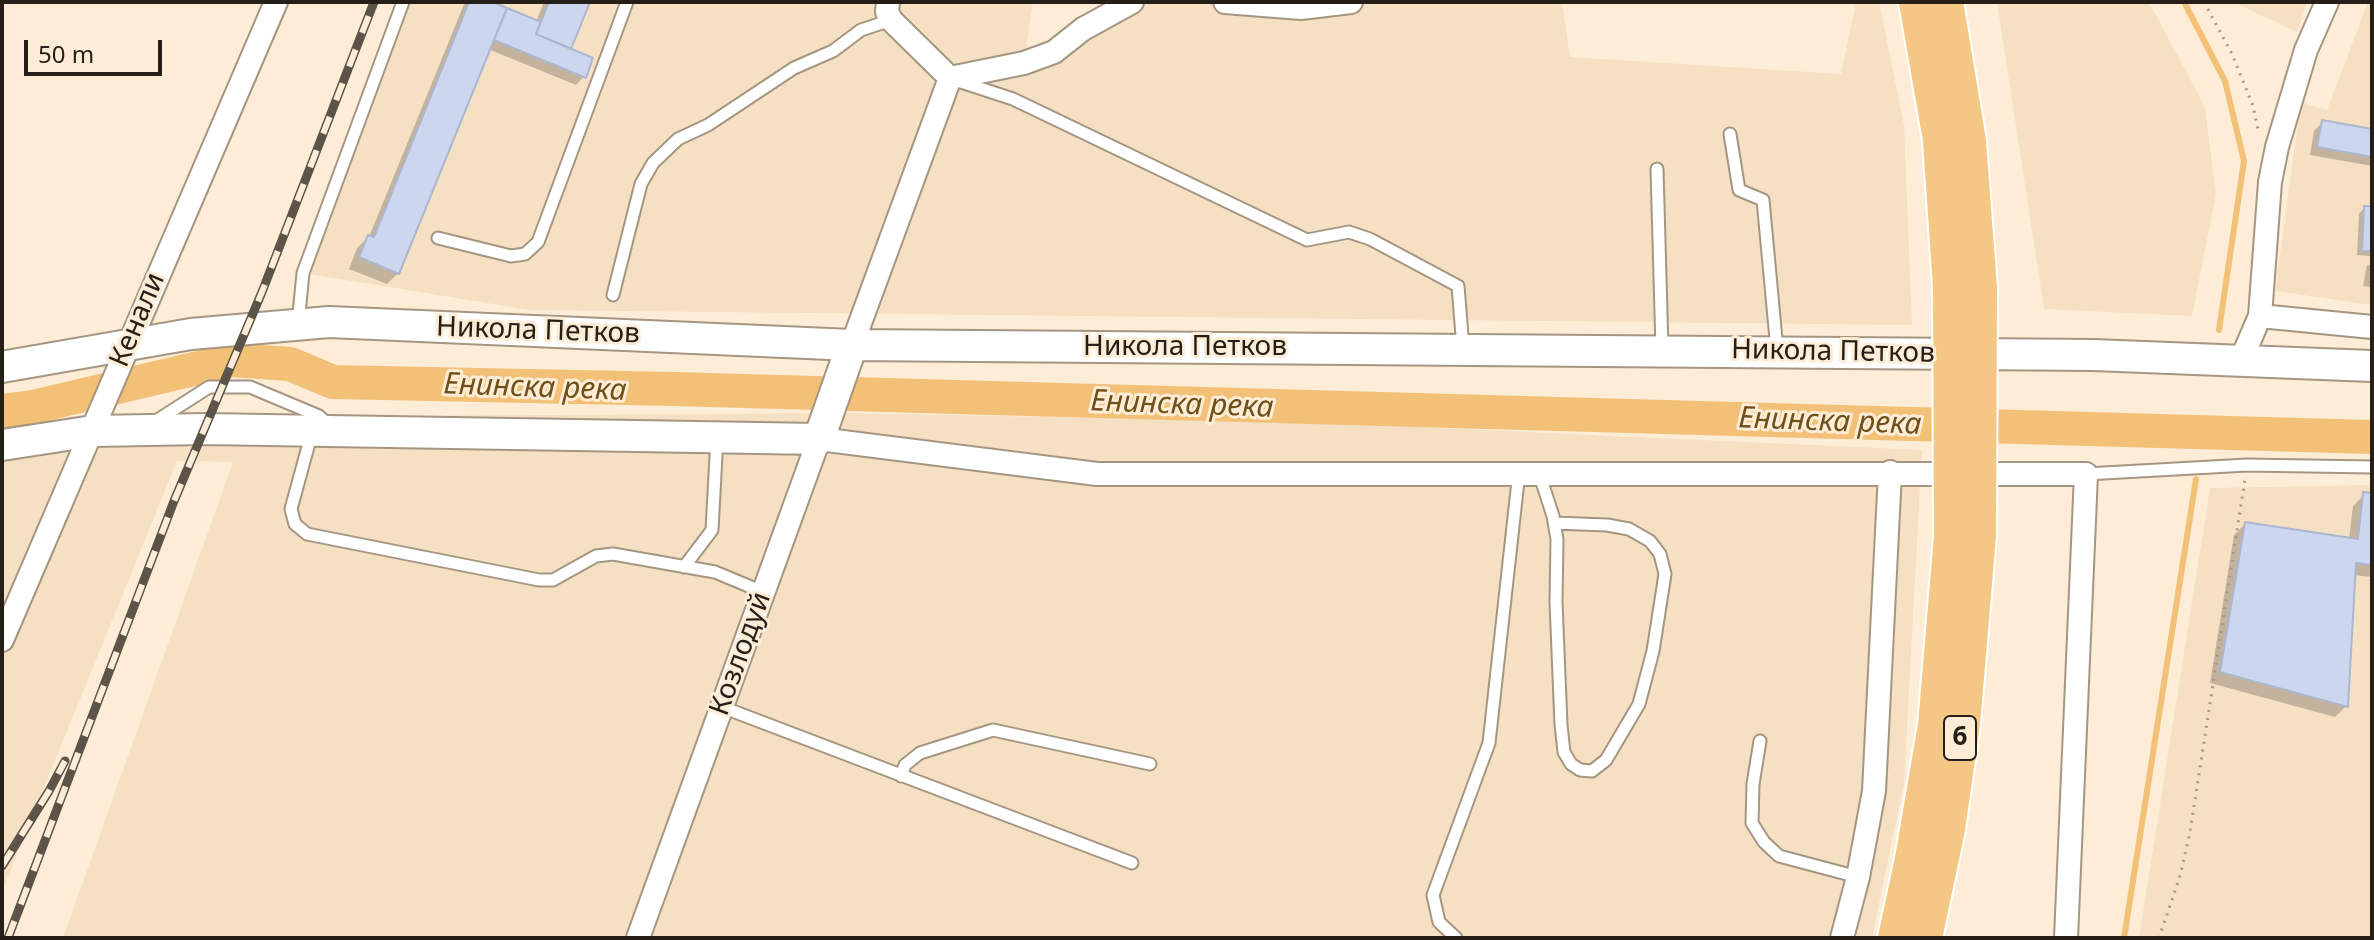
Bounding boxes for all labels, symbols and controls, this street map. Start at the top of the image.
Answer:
scale bar [28,24,166,74]
text: 50 m [38,37,94,70]
street label: Кенали [103,268,173,372]
street label: Никола Петков [436,311,640,351]
street label: Никола Петков [1083,330,1287,364]
street label: Никола Петков [1731,333,1935,371]
water label: Енинска река [443,367,627,409]
water label: Енинска река [1090,384,1274,426]
water label: Енинска река [1738,401,1922,443]
street label: Козлодуй [703,588,779,720]
road number: 6 [1944,716,1976,760]

